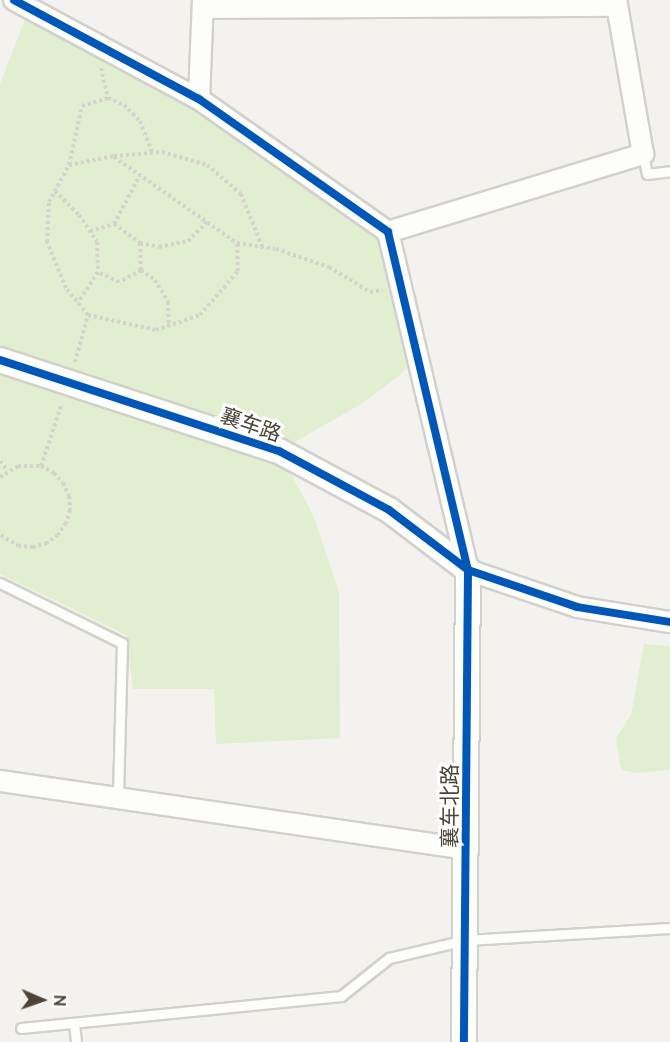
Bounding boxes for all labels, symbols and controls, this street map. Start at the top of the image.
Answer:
street label: 襄车路 [217,402,285,446]
street label: 襄车北路 [436,764,462,848]
north arrow [12,970,72,1030]
text: N [51,994,69,1007]

